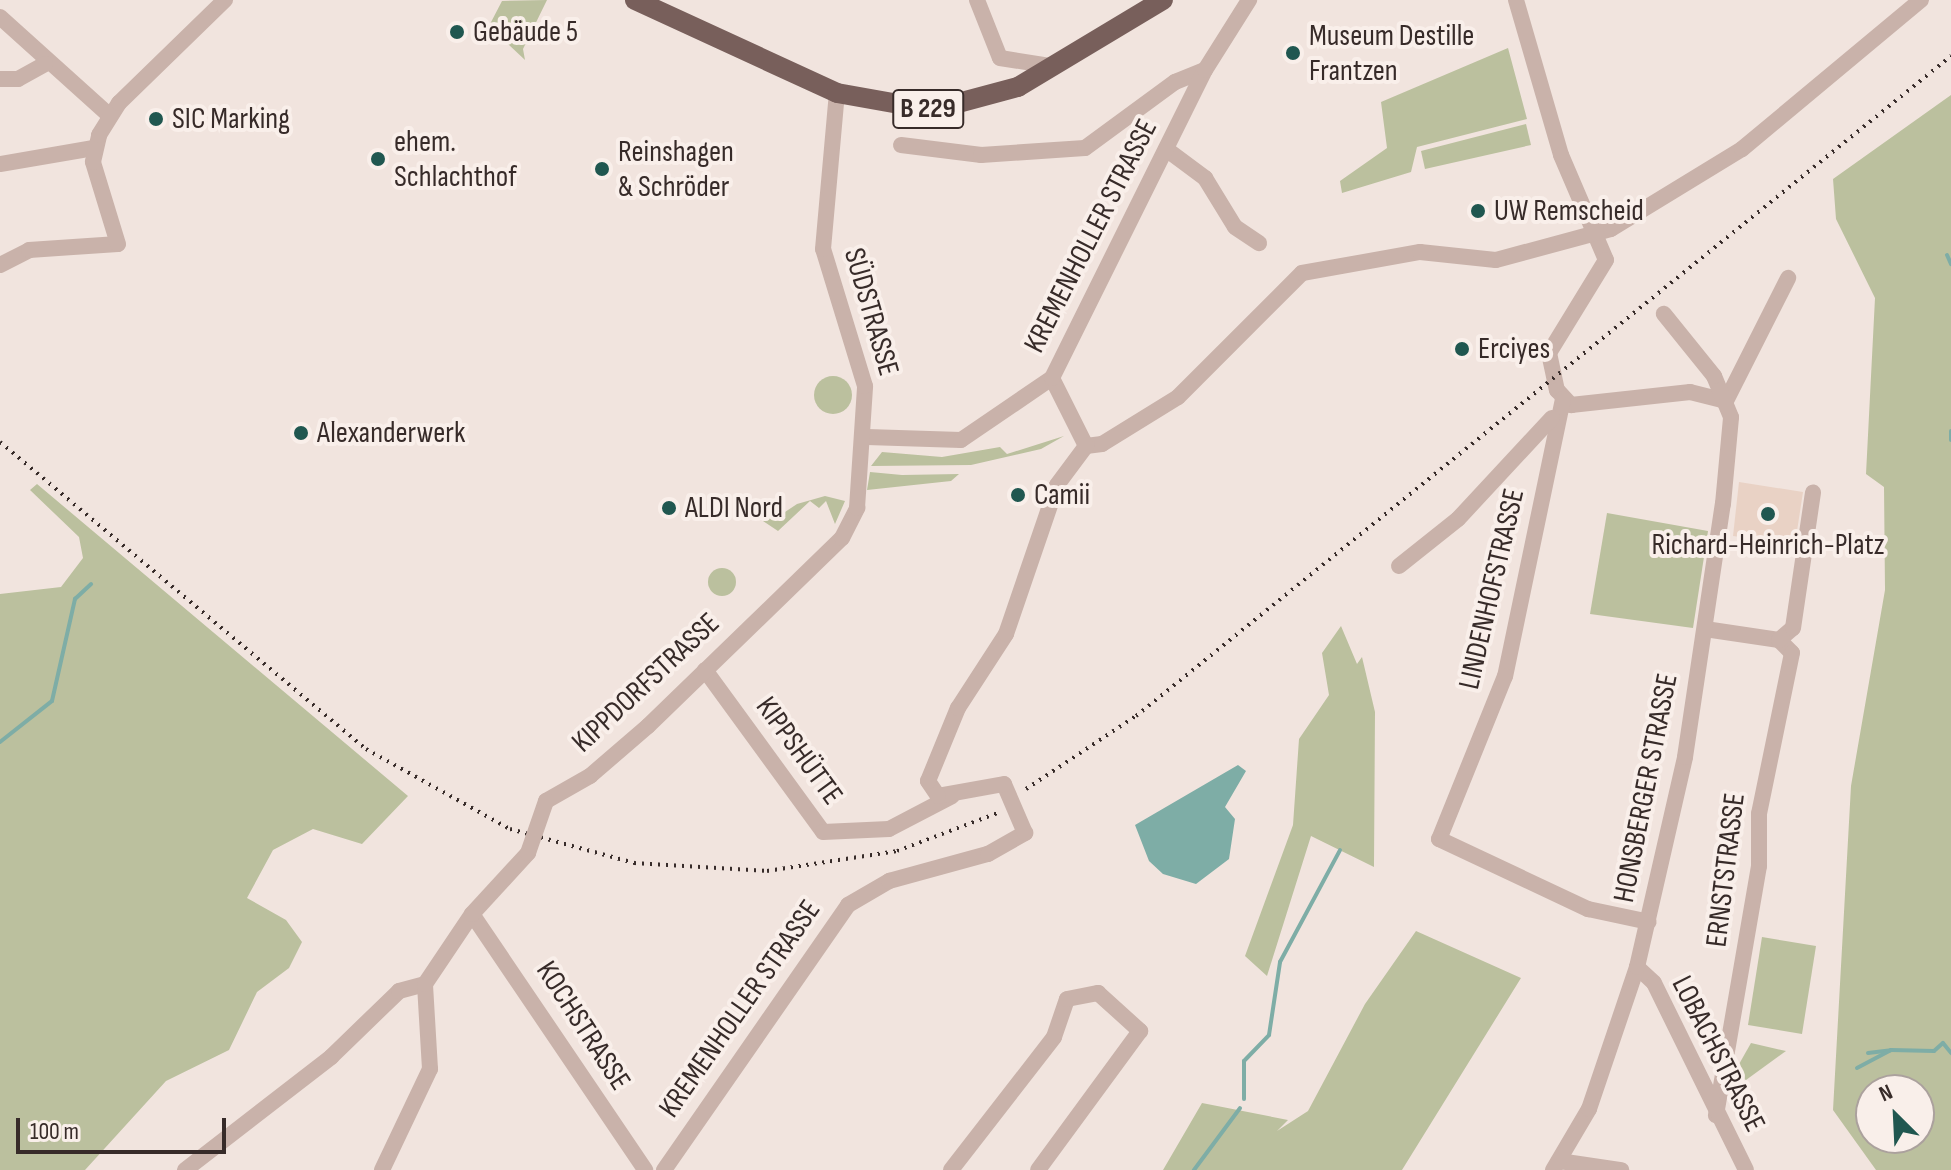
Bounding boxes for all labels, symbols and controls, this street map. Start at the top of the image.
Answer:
place label: Gebäude 5 [473,14,578,50]
place label: Museum Destille Frantzen [1309,18,1474,88]
marker: Gebäude 5 [448,23,466,41]
marker: Museum Destille Frantzen [1284,44,1302,62]
road number: B 229 [892,85,964,133]
place label: SIC Marking [172,101,290,137]
marker: SIC Marking [147,110,165,128]
street label: KREMENHOLLER STRASSE [1017,113,1165,359]
place label: ehem. Schlachthof [394,124,517,194]
place label: Reinshagen & Schröder [618,134,734,204]
marker: ehem. Schlachthof [369,150,387,168]
marker: Reinshagen & Schröder [593,160,611,178]
place label: UW Remscheid [1494,193,1644,229]
marker: UW Remscheid [1469,202,1487,220]
street label: SÜDSTRASSE [836,244,906,380]
place label: Erciyes [1478,331,1550,367]
marker: Erciyes [1453,340,1471,358]
place label: Alexanderwerk [317,415,465,451]
marker: Alexanderwerk [292,424,310,442]
place label: Camii [1034,477,1090,513]
street label: LINDENHOFSTRASSE [1451,485,1533,693]
marker: Camii [1009,486,1027,504]
place label: ALDI Nord [685,490,783,526]
marker: ALDI Nord [660,499,678,517]
marker: Richard-Heinrich-Platz [1759,505,1777,523]
place label: Richard-Heinrich-Platz [1651,527,1885,563]
street label: KIPPDORFSTRASSE [565,606,727,760]
street label: HONSBERGER STRASSE [1606,671,1686,905]
street label: KIPPSHÜTTE [748,690,850,812]
street label: ERNSTSTRASSE [1699,791,1753,949]
street label: KREMENHOLLER STRASSE [651,893,829,1125]
street label: KOCHSTRASSE [528,955,638,1097]
street label: LOBACHSTRASSE [1663,970,1773,1138]
north arrow [1855,1074,1935,1154]
text: N [1875,1079,1897,1108]
scale bar [20,1102,230,1152]
text: 100 m [30,1117,79,1146]

